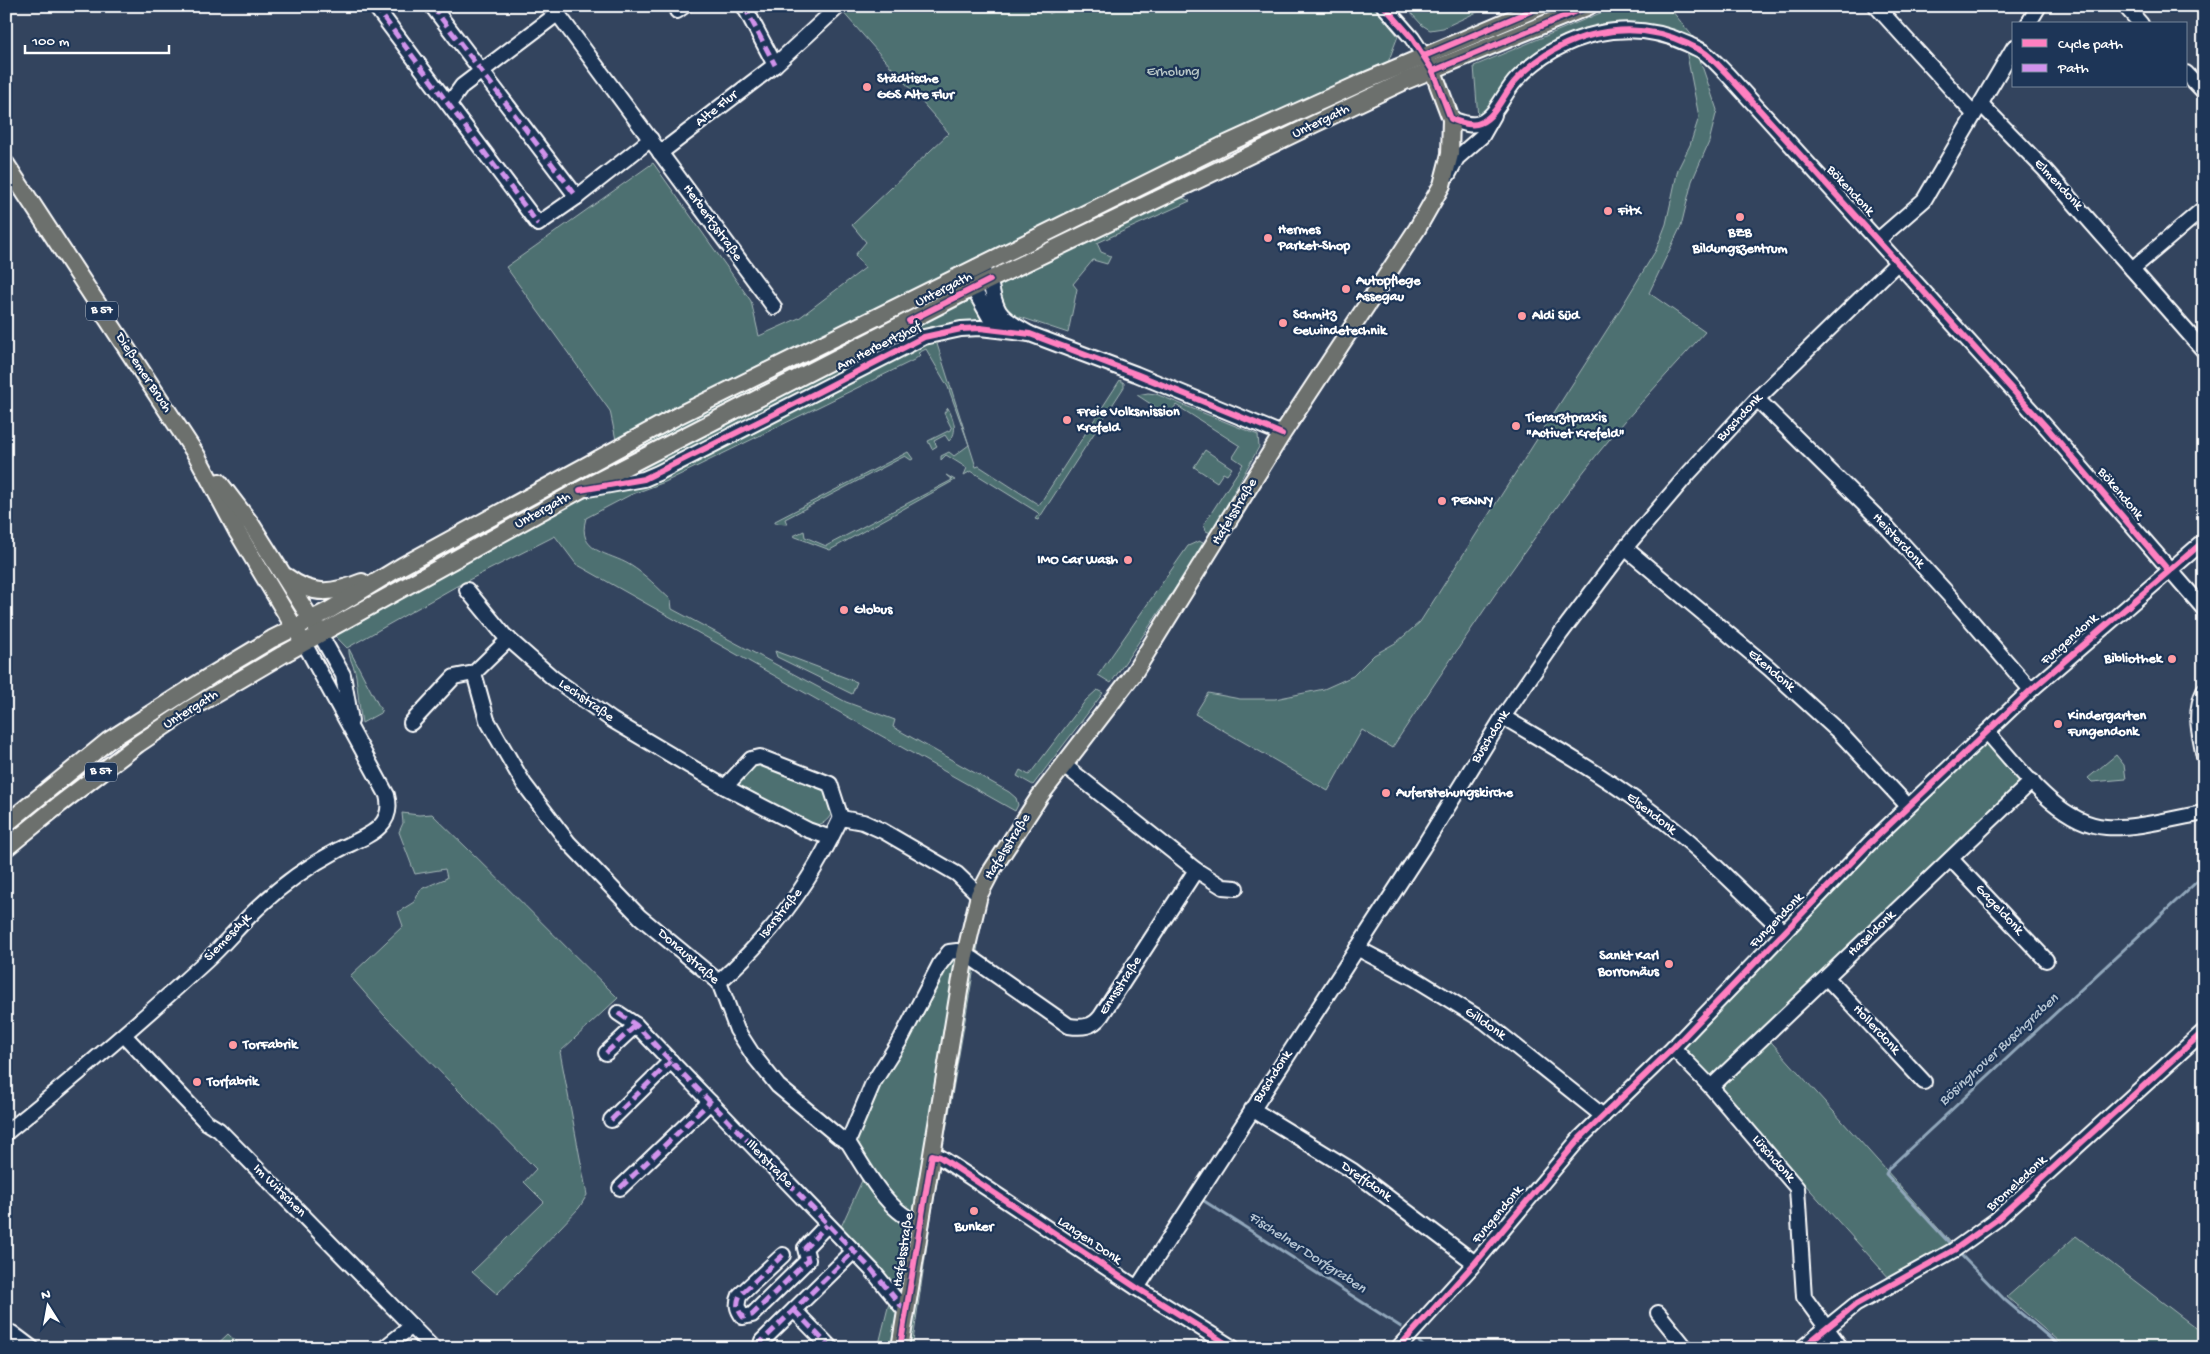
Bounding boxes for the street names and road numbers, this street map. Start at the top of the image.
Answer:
street label: Alte Flur [692,86,743,131]
street label: Untergath [1290,101,1353,143]
street label: Elmendonk [2030,156,2087,215]
street label: Bökendonk [1822,161,1879,221]
street label: Herbertzstraße [678,181,746,265]
street label: Untergath [913,268,976,312]
road number: B 57 [86,302,118,321]
street label: Am Herbertzhof [834,318,925,376]
street label: Dießemer Bruch [110,329,175,416]
street label: Buschdonk [1713,389,1768,446]
street label: Bökendonk [2093,464,2148,525]
street label: Hafelsstraße [1208,475,1262,548]
street label: Untergath [512,488,574,533]
street label: Heisterdonk [1868,510,1929,574]
street label: Fungendonk [2037,609,2104,670]
street label: Ekendonk [1744,646,1799,697]
street label: Lechstraße [555,676,618,727]
street label: Untergath [160,686,222,734]
street label: Buschdonk [1467,706,1515,768]
road number: B 57 [85,762,117,782]
street label: Elsendonk [1622,789,1681,840]
street label: Hafelsstraße [981,810,1035,883]
street label: Gageldonk [1971,881,2028,940]
street label: Isarstraße [755,885,807,943]
street label: Fungendonk [1746,888,1809,953]
street label: Haseldonk [1845,906,1901,961]
street label: Siemesdyk [201,909,256,966]
street label: Donaustraße [653,925,723,989]
street label: Ennsstraße [1096,953,1147,1019]
street label: Hollerdonk [1849,1002,1905,1060]
street label: Gilldonk [1461,1004,1510,1045]
street label: Buschdonk [1249,1046,1297,1107]
street label: Lüschdonk [1748,1132,1799,1188]
street label: Illerstraße [742,1136,797,1192]
street label: Bromeledonk [1983,1151,2052,1216]
street label: Dreffdonk [1336,1158,1396,1207]
street label: Im Witschen [249,1161,310,1222]
street label: Fungendonk [1468,1181,1528,1248]
street label: Hafelsstraße [890,1211,918,1288]
street label: Langen Donk [1054,1213,1126,1270]

